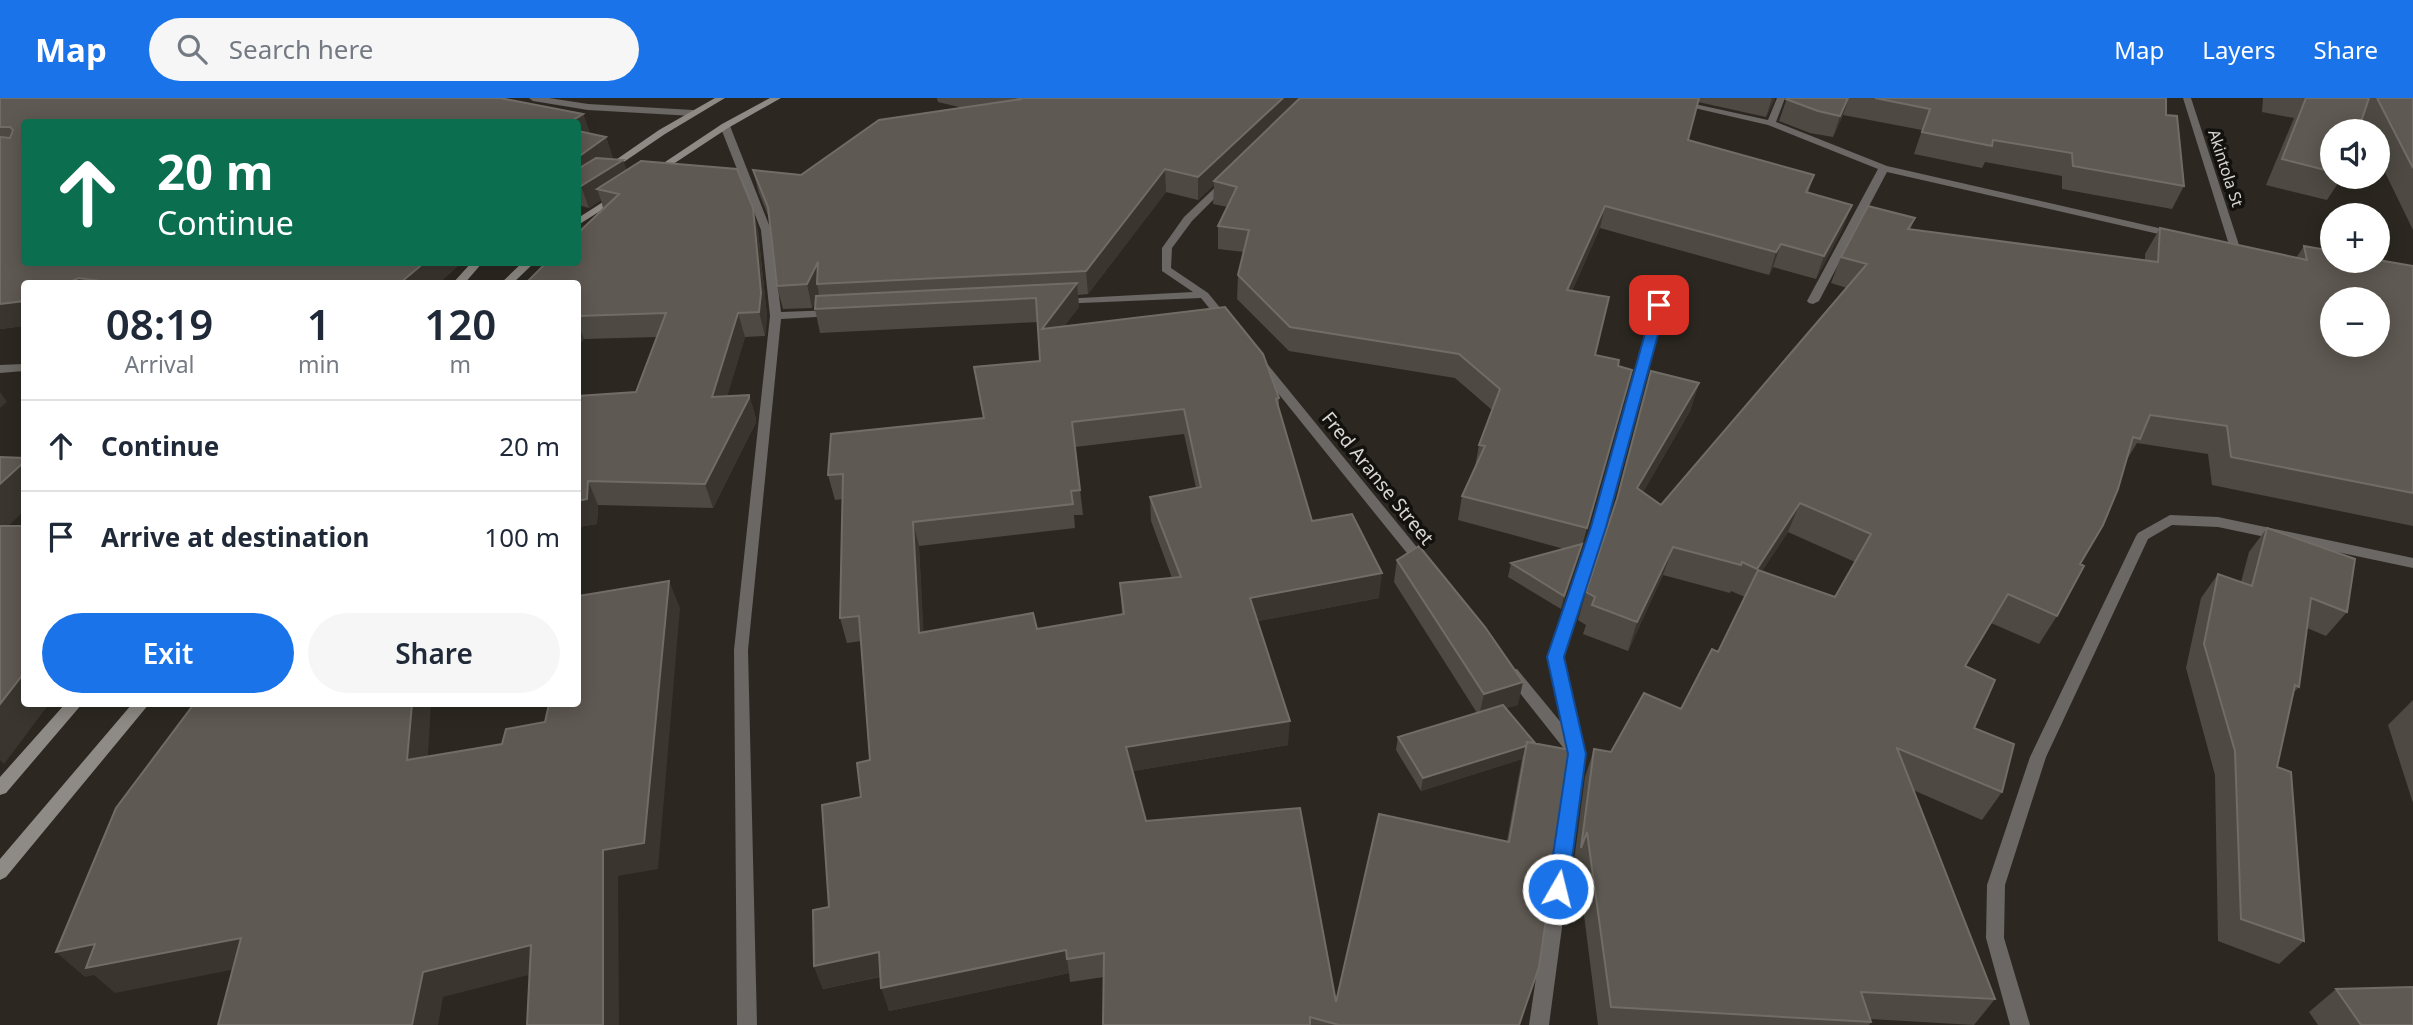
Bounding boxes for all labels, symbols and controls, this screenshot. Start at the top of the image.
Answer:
search box [149,18,639,81]
text: Map [35,27,107,72]
icon: search [173,30,211,68]
text: Search here [229,31,373,67]
text: Map [2114,33,2164,66]
text: Layers [2202,33,2276,66]
text: Share [2314,33,2378,66]
map controls [2320,119,2390,357]
button: sound [2320,119,2390,189]
street label: Akintola St [2203,127,2249,210]
text: 20 m [157,138,274,204]
icon: ahead [42,147,133,238]
text: Continue [157,201,294,244]
button: + [2320,203,2390,273]
pin [1629,275,1689,335]
icon: arrive [1640,286,1678,324]
button: − [2320,287,2390,357]
text: 08:19 [106,295,213,352]
text: 1 [307,295,331,352]
text: 120 [424,295,496,352]
text: Arrival [124,348,195,380]
text: min [298,348,340,380]
text: m [450,348,471,380]
street label: Fred Aranse Street [1316,406,1440,550]
icon: ahead [42,427,80,465]
text: Continue [101,428,219,464]
text: 20 m [499,428,560,464]
icon: arrive [42,518,80,556]
text: Arrive at destination [101,519,370,555]
text: 100 m [484,519,560,555]
button: Exit [42,613,294,693]
button: Share [308,613,560,693]
position arrow [1521,852,1595,926]

